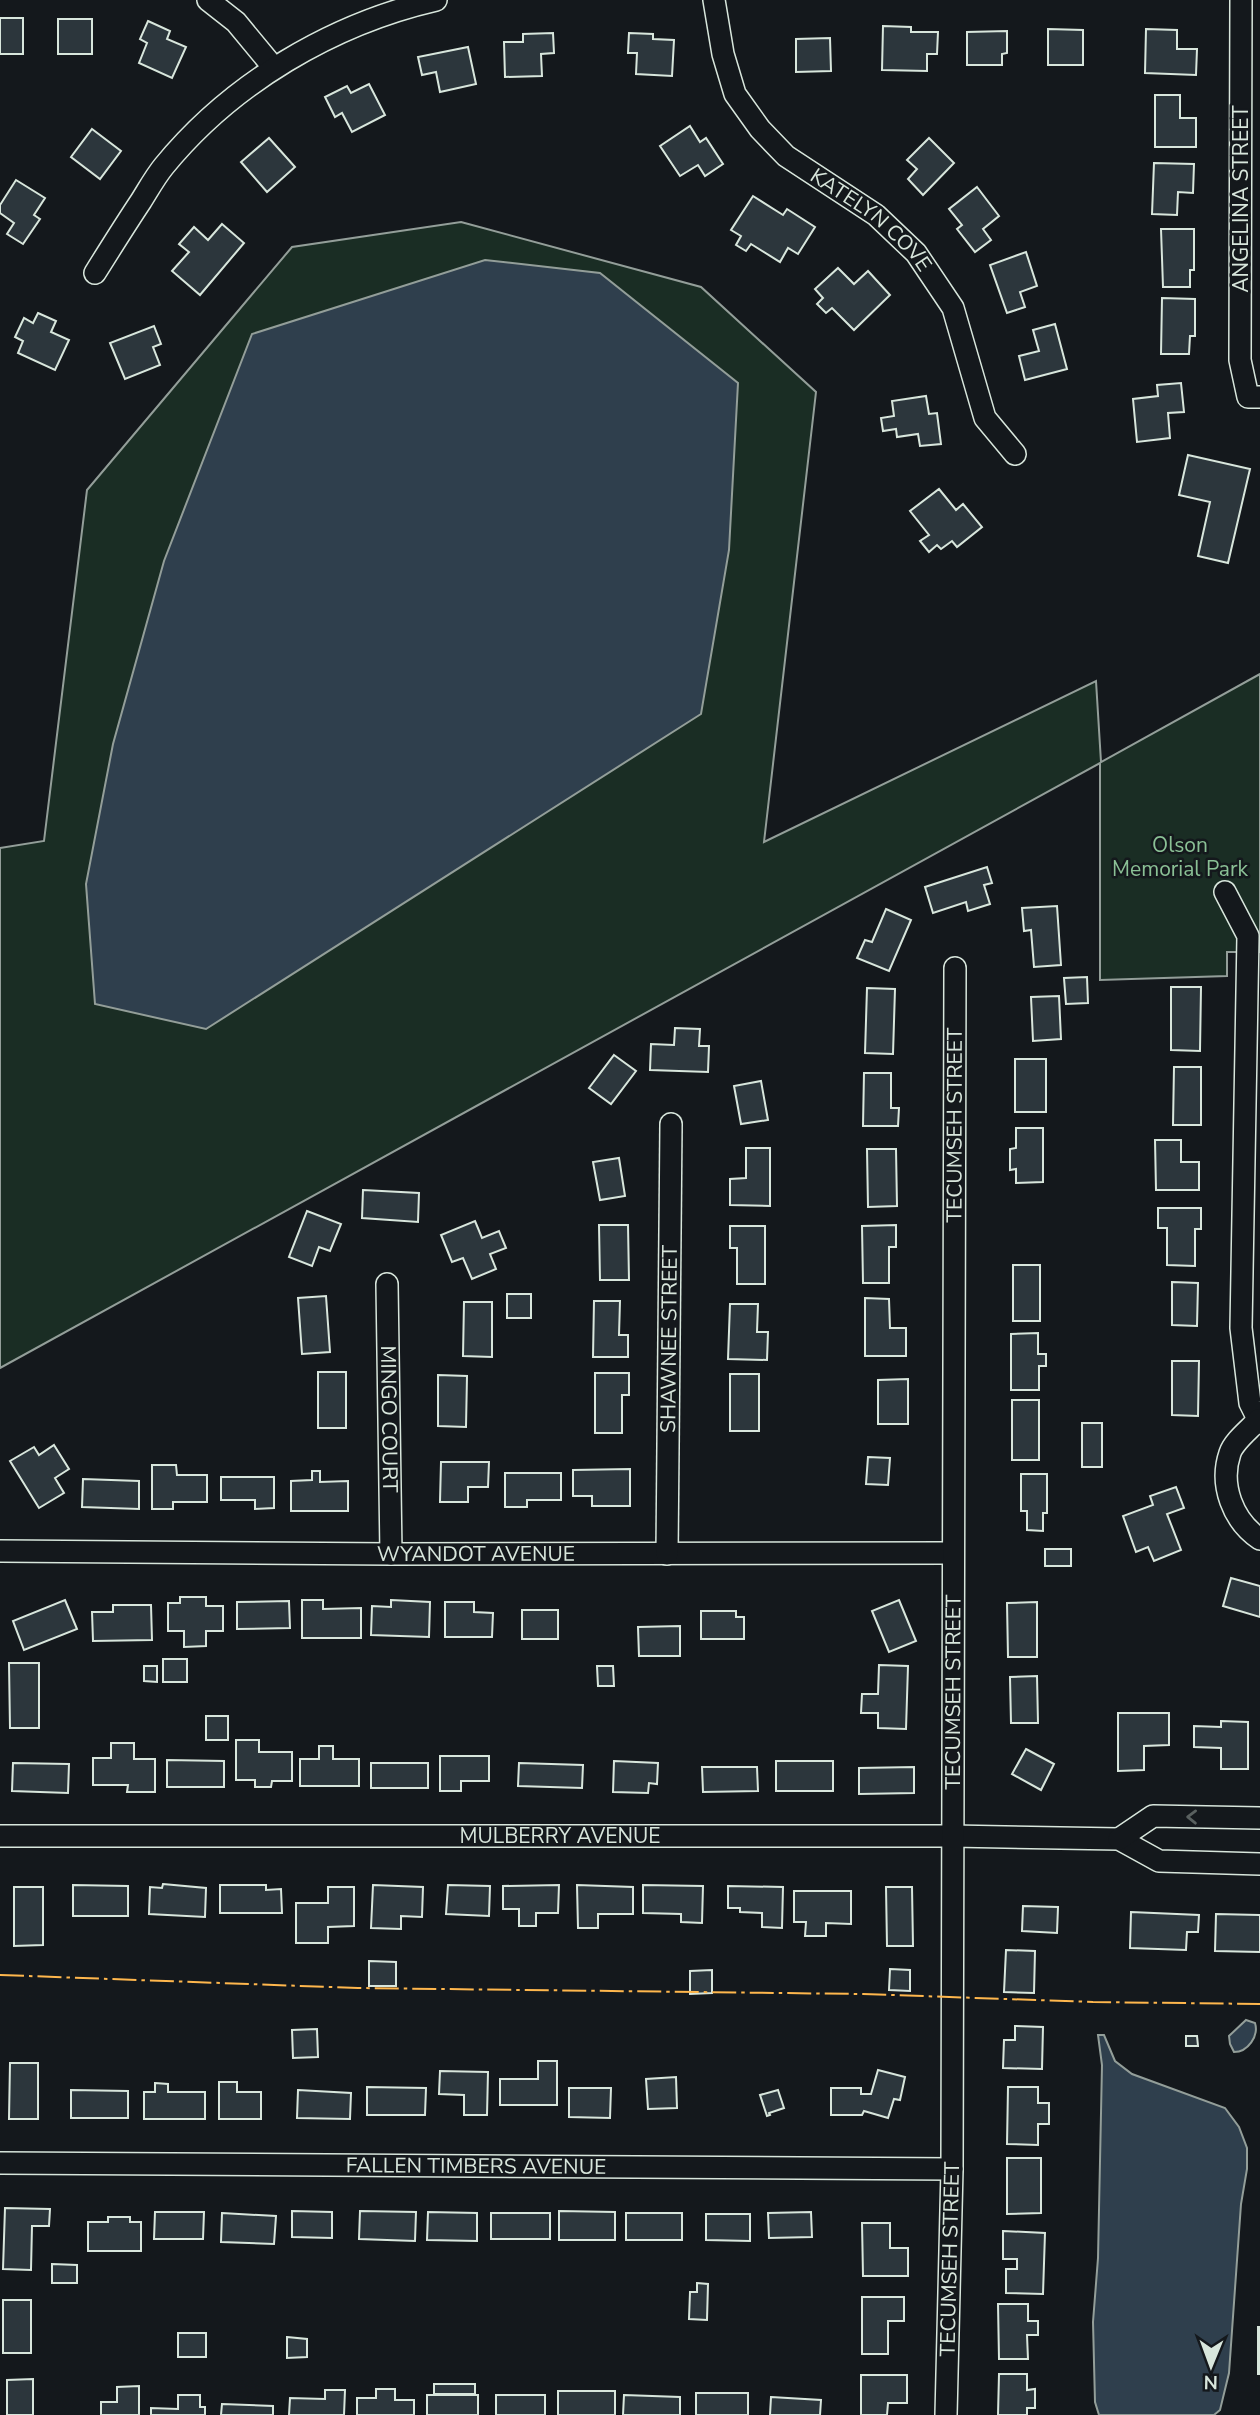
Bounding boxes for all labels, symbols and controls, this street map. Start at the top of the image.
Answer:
street label: ANGELINA STREET [1227,105,1255,293]
street label: KATELYN COVE [805,162,938,277]
park label: Olson Memorial Park [1112,831,1248,883]
street label: TECUMSEH STREET [940,1027,969,1223]
street label: SHAWNEE STREET [654,1245,684,1433]
street label: MINGO COURT [374,1345,404,1493]
street label: WYANDOT AVENUE [377,1540,575,1568]
street label: TECUMSEH STREET [939,1594,967,1790]
one-way arrow [1186,1809,1197,1825]
street label: MULBERRY AVENUE [459,1822,661,1850]
street label: FALLEN TIMBERS AVENUE [346,2151,606,2181]
street label: TECUMSEH STREET [933,2161,966,2357]
north arrow [1176,2331,1246,2401]
text: N [1203,2369,1218,2395]

